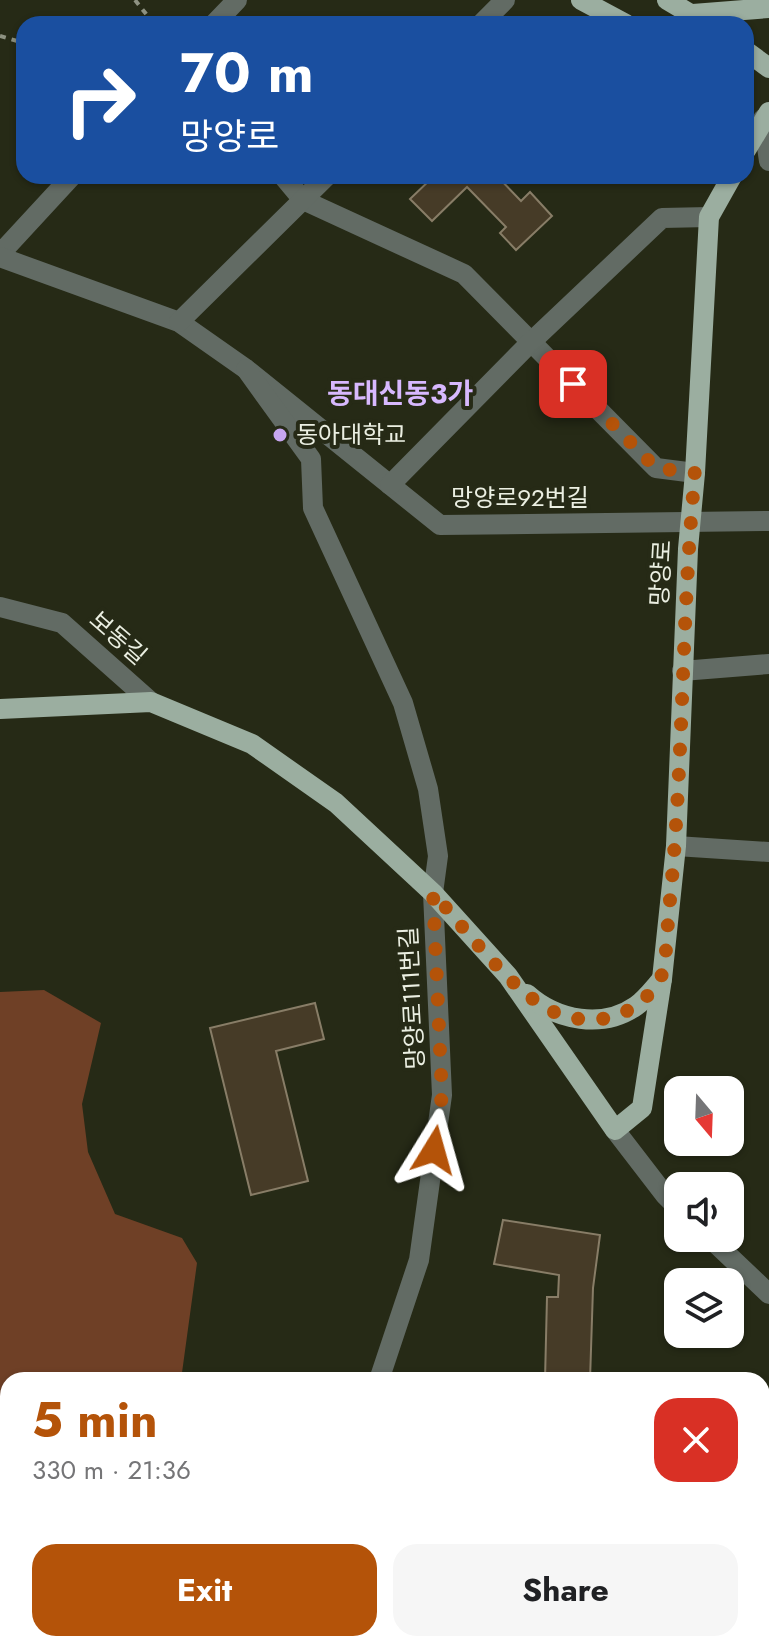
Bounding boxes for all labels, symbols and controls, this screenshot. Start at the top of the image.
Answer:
text: 70 m [180,32,314,113]
icon: right [48,48,152,152]
text: 망양로 [180,110,279,162]
pin [539,350,607,418]
icon: arrive [551,362,595,406]
district label: 동대신동3가 [327,373,473,414]
place label: 동아대학교 [296,417,406,452]
marker: 동아대학교 [271,426,289,444]
street label: 망양로92번길 [451,480,589,515]
street label: 망양로 [641,539,680,607]
street label: 보동길 [82,603,155,673]
street label: 망양로111번길 [390,926,433,1070]
north arrow [664,1076,744,1156]
map controls [664,1076,744,1348]
position arrow [392,1108,476,1192]
button: sound [664,1172,744,1252]
button: layers [664,1268,744,1348]
text: 5 min [32,1386,158,1455]
button: close [654,1398,738,1482]
text: 330 m · 21:36 [32,1451,191,1489]
button: Exit [32,1544,377,1636]
button: Share [393,1544,738,1636]

